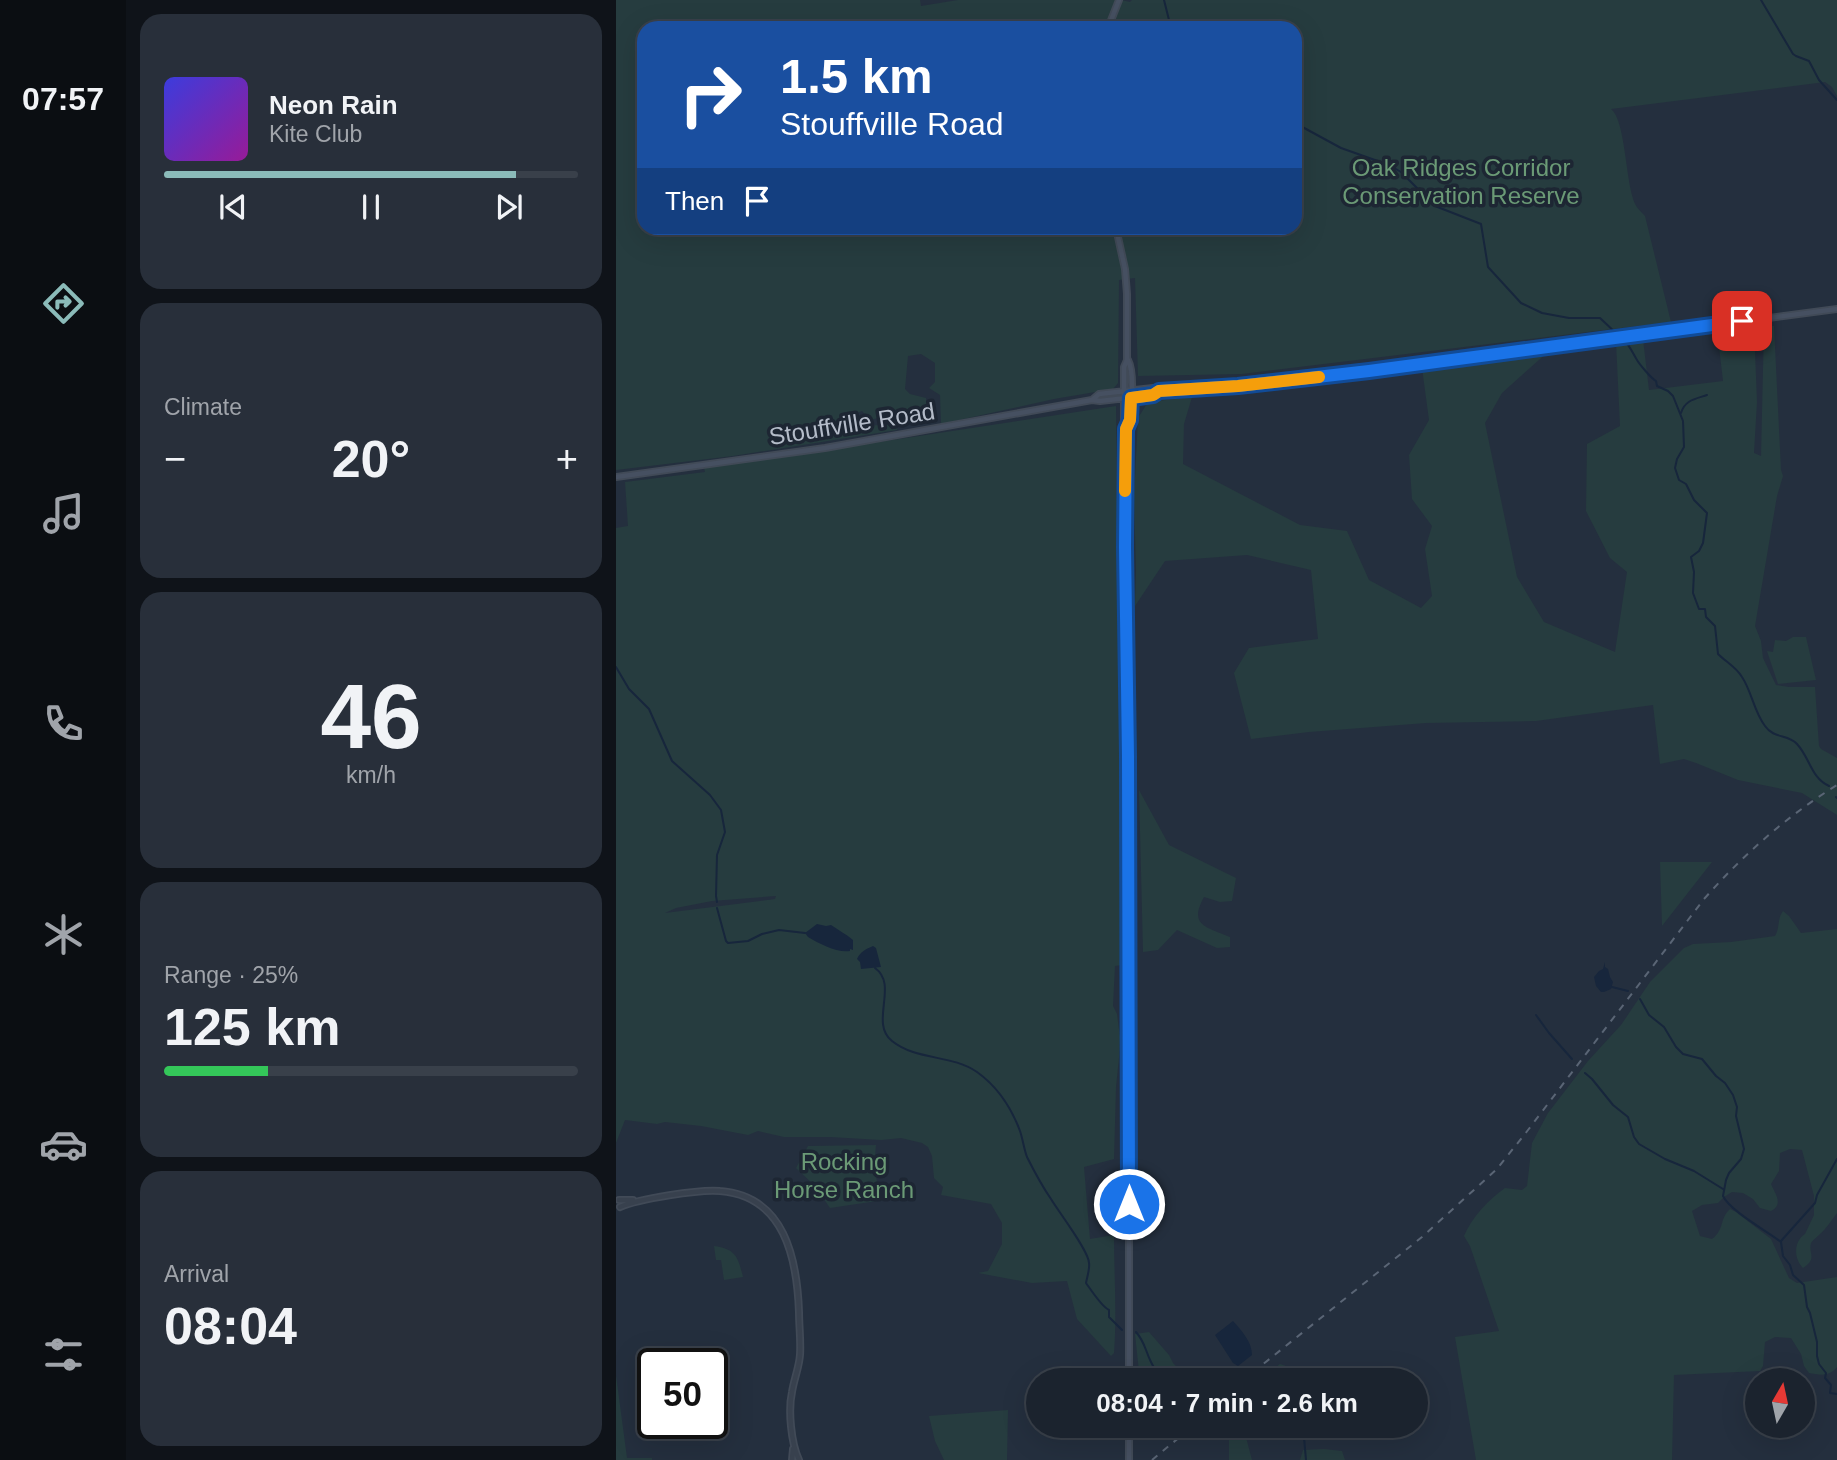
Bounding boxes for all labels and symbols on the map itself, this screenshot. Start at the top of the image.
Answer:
park label: Oak Ridges Corridor Conservation Reserve [1342,154,1580,209]
pin [1712,291,1772,351]
street label: Stouffville Road [767,397,937,450]
park label: Rocking Horse Ranch [774,1148,914,1203]
position arrow [1092,1167,1166,1241]
speed limit sign: 50 [637,1348,728,1439]
north arrow [1745,1368,1815,1438]

